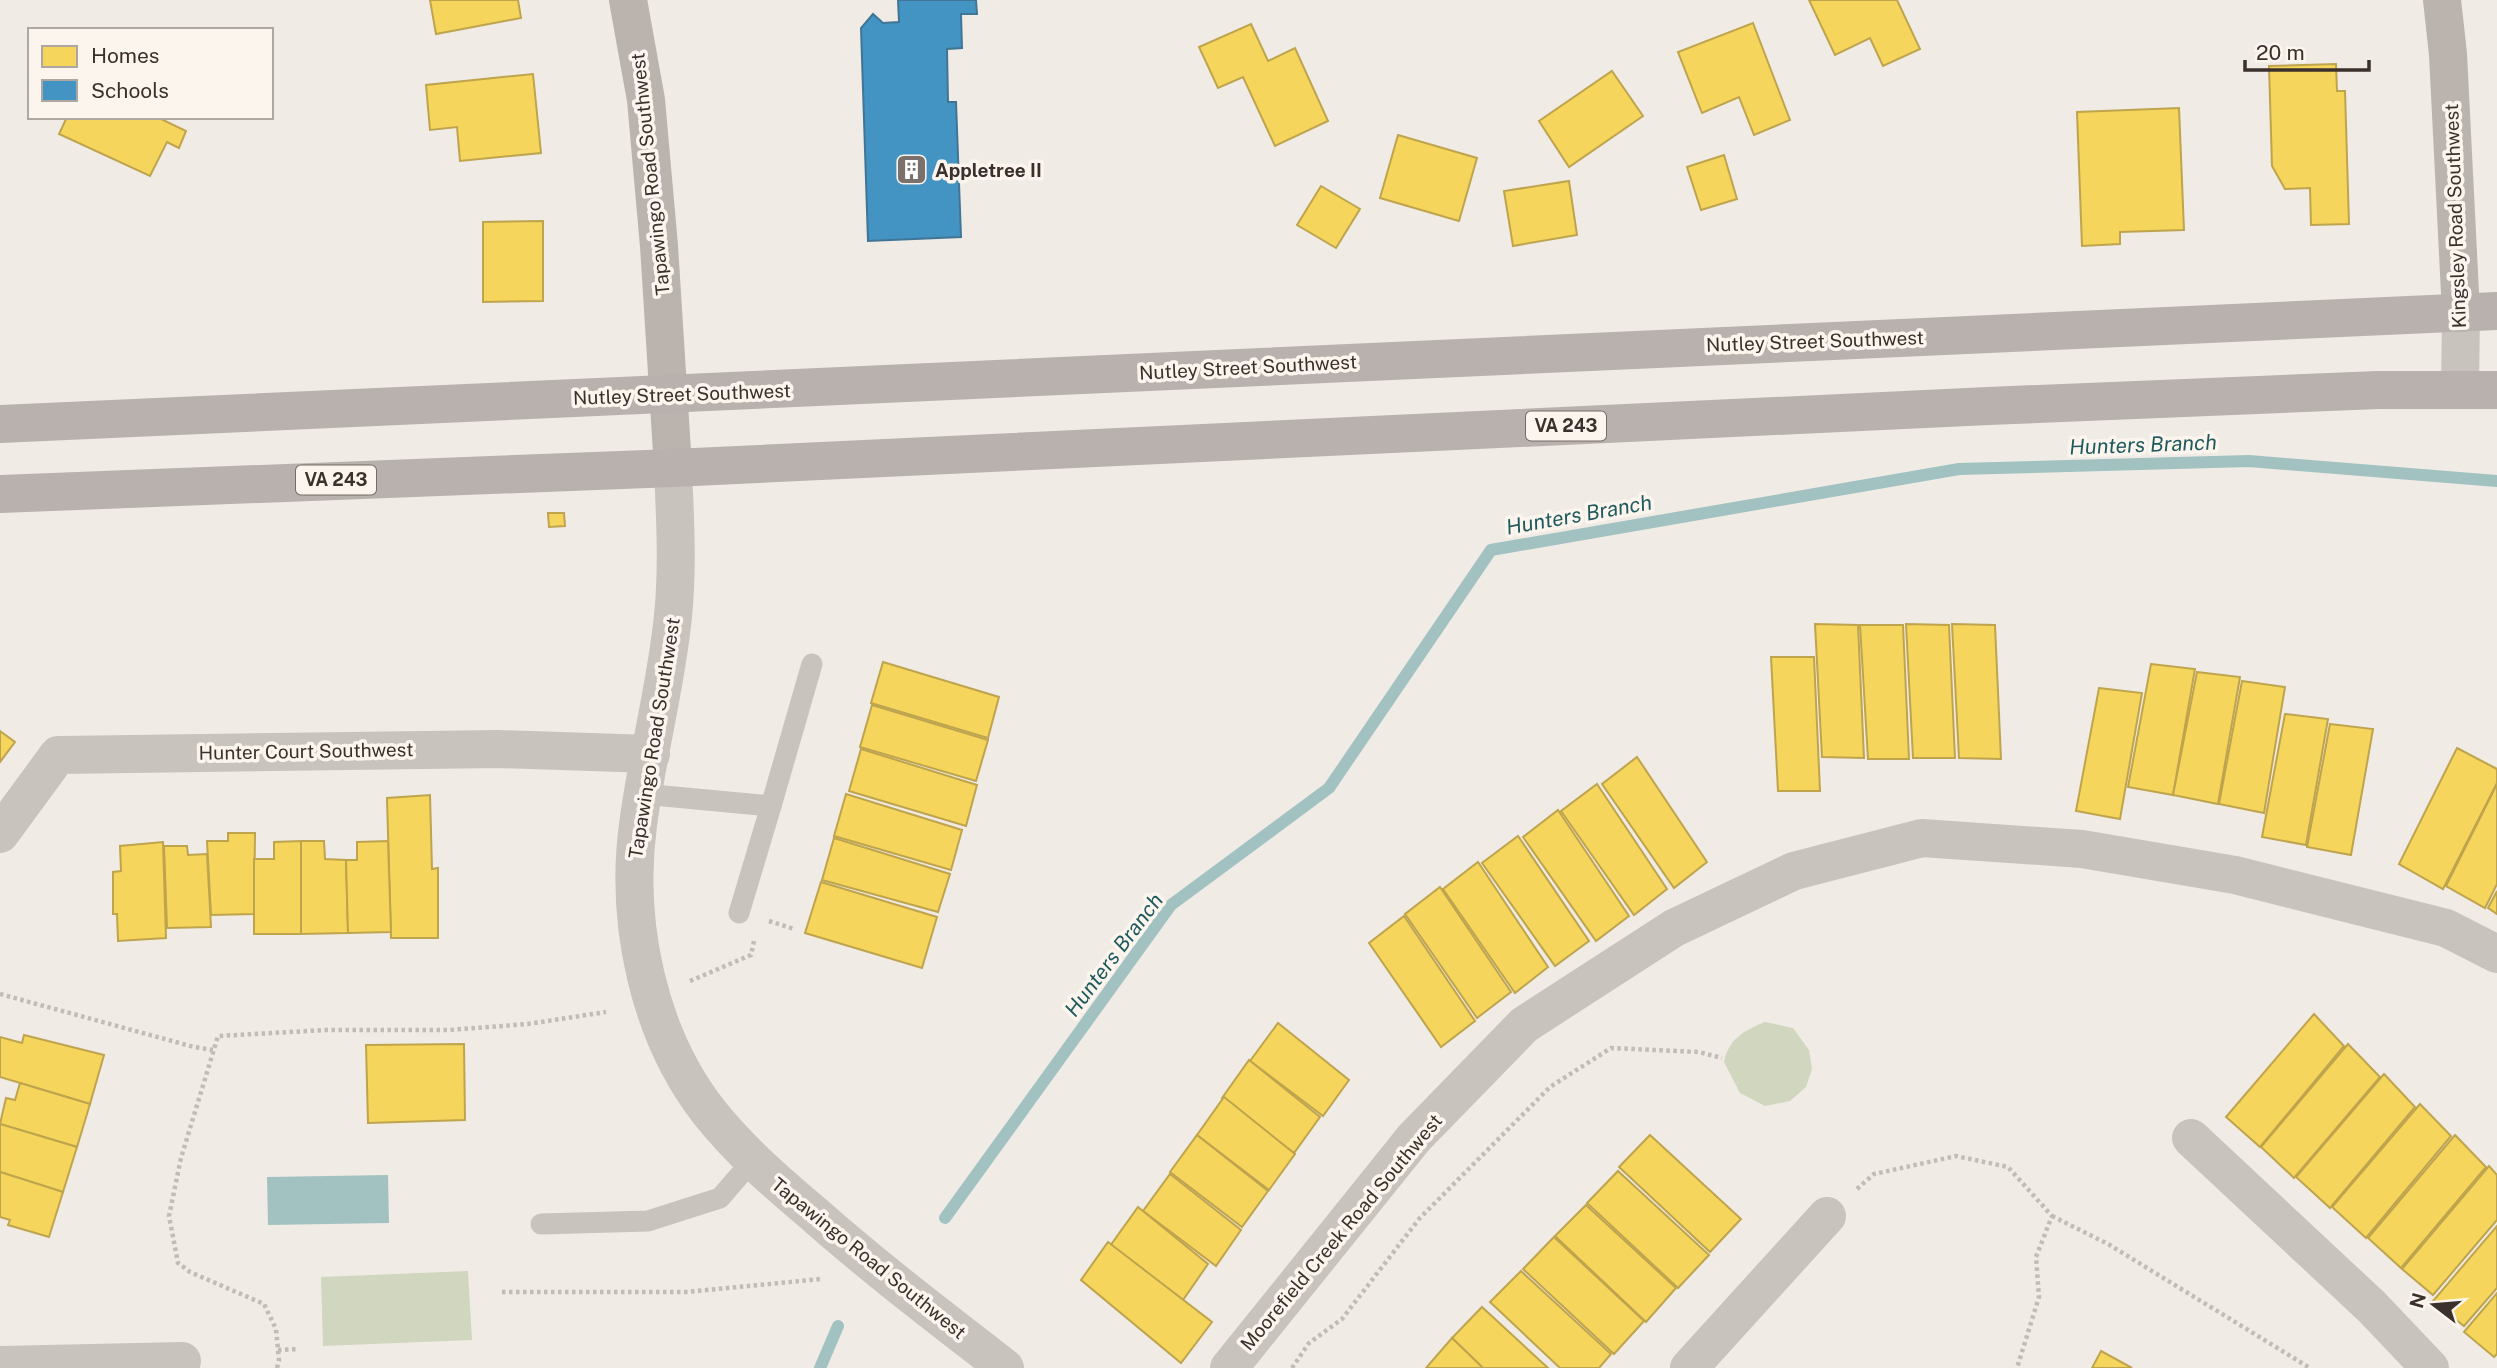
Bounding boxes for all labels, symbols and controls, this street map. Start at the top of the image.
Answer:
legend [28,28,273,119]
scale bar [2245,28,2369,72]
text: 20 m [2256,40,2305,65]
text: Homes [91,43,159,68]
street label: Tapawingo Road Southwest [626,52,674,296]
text: Schools [91,78,169,103]
street label: Kingsley Road Southwest [2440,103,2470,329]
building icon: Appletree II [895,153,929,187]
place label: Appletree II [935,159,1042,181]
street label: Nutley Street Southwest [1706,326,1924,356]
street label: Nutley Street Southwest [1139,350,1357,384]
street label: Nutley Street Southwest [573,379,791,409]
road number: VA 243 [1526,412,1606,440]
water label: Hunters Branch [2069,429,2217,460]
road number: VA 243 [296,466,376,494]
water label: Hunters Branch [1504,489,1654,540]
street label: Tapawingo Road Southwest [624,616,684,860]
street label: Hunter Court Southwest [198,738,414,764]
water label: Hunters Branch [1059,888,1168,1021]
street label: Moorefield Creek Road Southwest [1236,1109,1446,1355]
street label: Tapawingo Road Southwest [767,1173,971,1343]
north arrow [2399,1270,2469,1340]
text: N [2405,1290,2430,1310]

